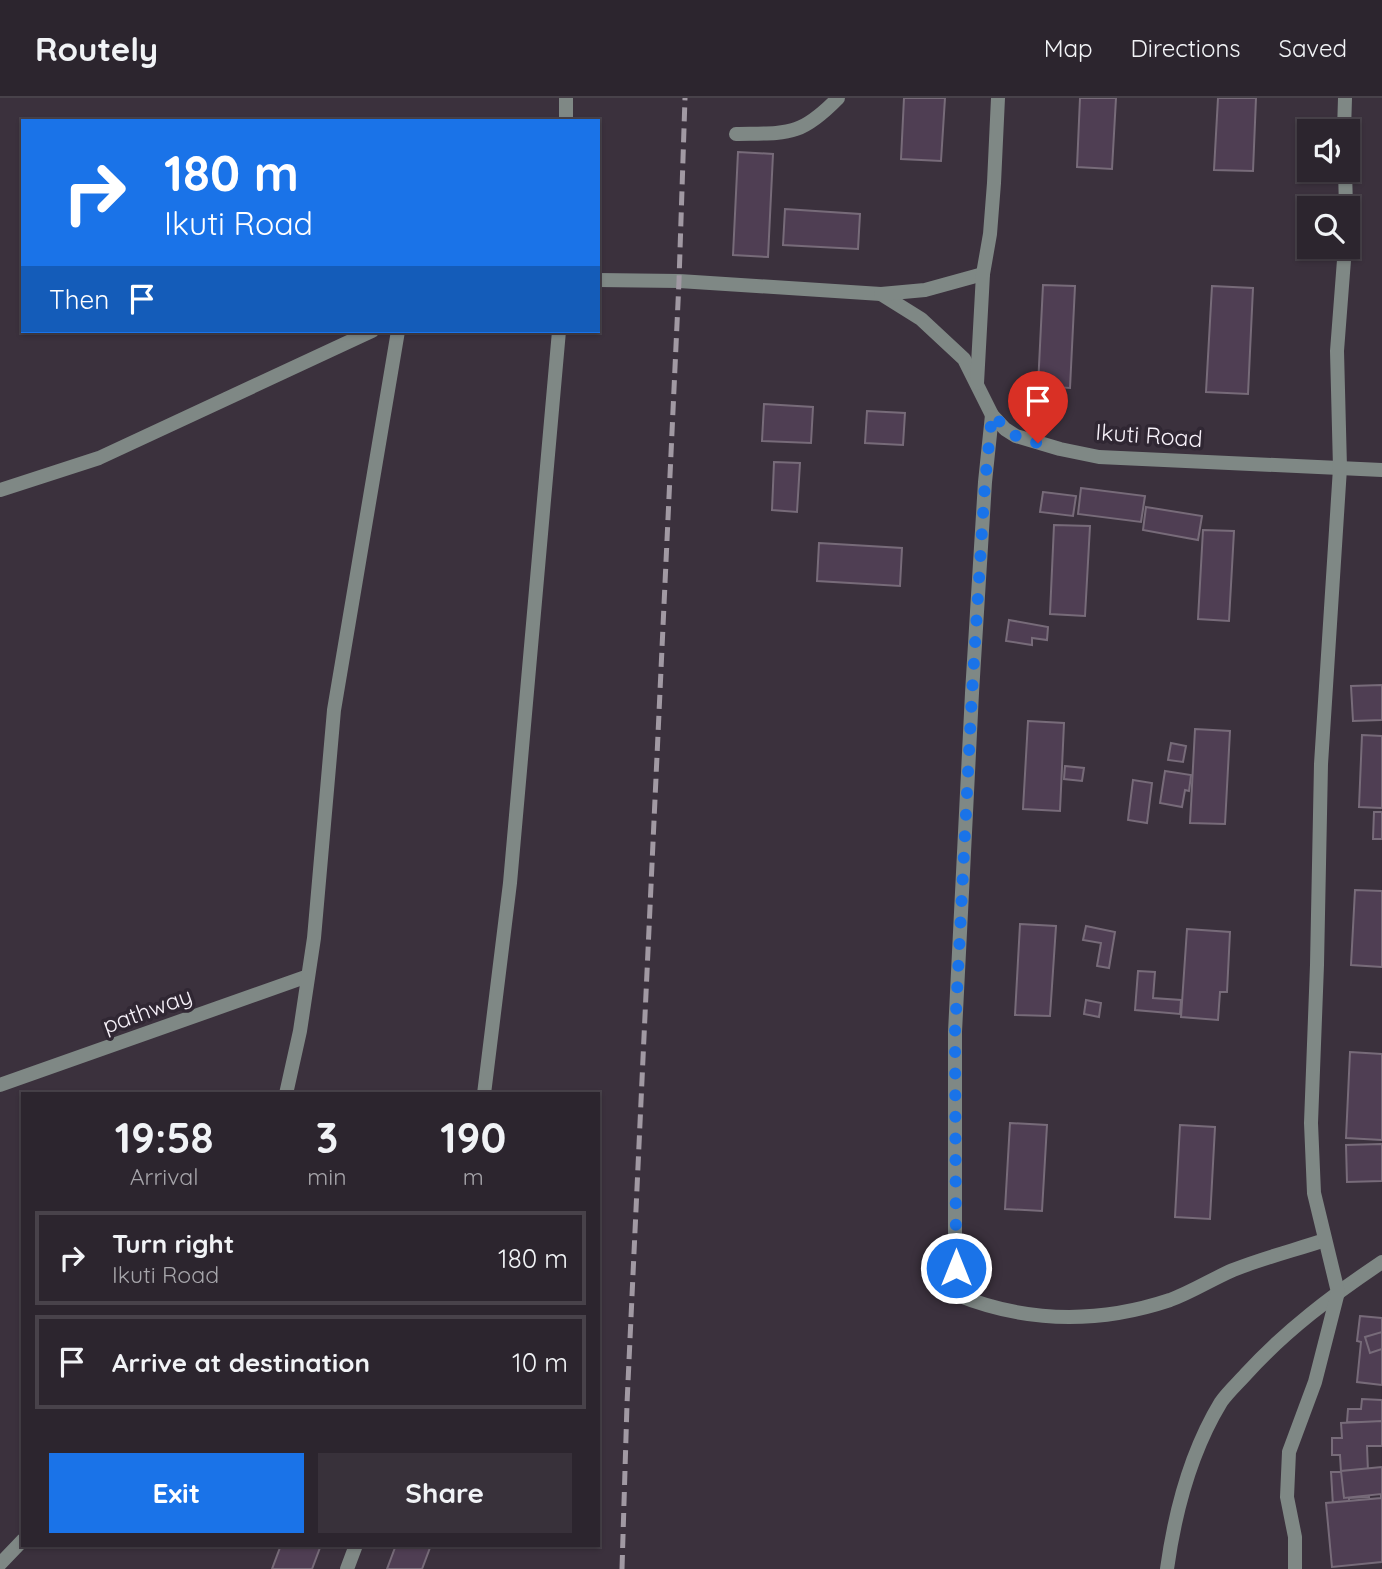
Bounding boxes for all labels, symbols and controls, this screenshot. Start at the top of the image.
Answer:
text: Routely [35,28,158,69]
text: Map [1044,33,1093,63]
text: Directions [1131,33,1241,63]
text: Saved [1279,33,1347,63]
map controls [1297,119,1360,259]
button: sound [1297,119,1360,182]
text: 180 m [164,142,299,203]
icon: right [49,147,140,238]
button: search [1297,196,1360,259]
text: Ikuti Road [164,203,313,243]
icon: arrive [123,280,161,318]
text: Then [49,283,109,316]
pin [1008,371,1068,443]
icon: arrive [1019,382,1057,420]
street label: Ikuti Road [1095,417,1203,453]
street label: pathway [98,980,196,1040]
text: 19:58 [115,1111,214,1164]
text: 3 [316,1111,338,1164]
text: 190 [440,1111,506,1164]
text: Arrival [130,1162,199,1191]
text: min [307,1162,347,1191]
text: m [463,1162,484,1191]
text: Turn right [112,1227,234,1260]
position arrow [919,1231,993,1305]
icon: right [53,1239,91,1277]
text: 180 m [498,1242,568,1275]
text: Ikuti Road [112,1260,219,1289]
icon: arrive [53,1343,91,1381]
text: Arrive at destination [112,1346,370,1379]
text: 10 m [512,1346,568,1379]
button: Exit [49,1453,304,1533]
button: Share [318,1453,572,1533]

